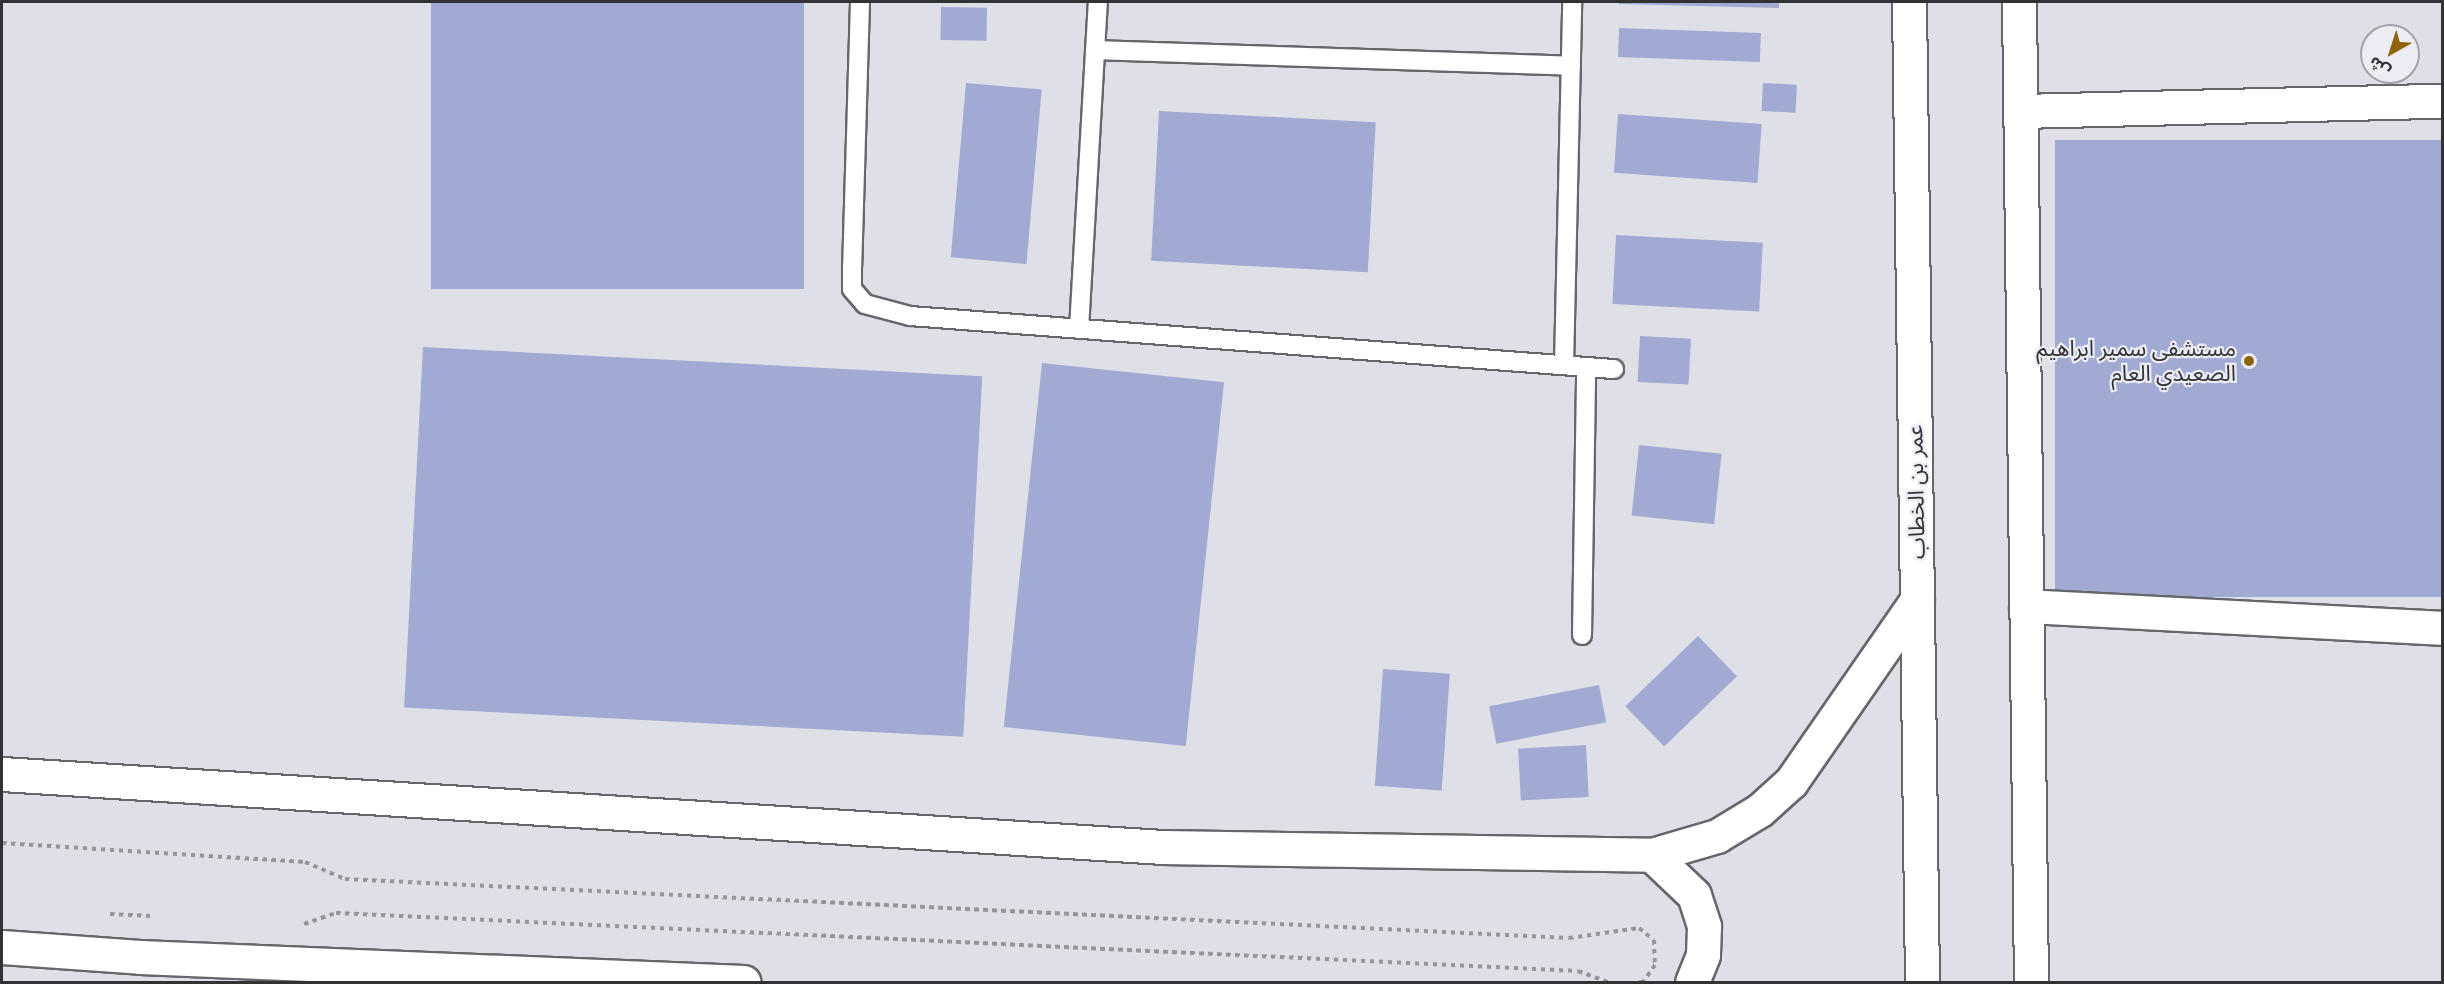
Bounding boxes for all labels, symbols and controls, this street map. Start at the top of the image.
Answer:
north arrow [2360,24,2420,84]
text: ش [2365,53,2394,81]
place label: مستشفى سمير ابراهيم الصعيدي العام [2036,335,2236,386]
marker: مستشفى سمير ابراهيم الصعيدي العام [2240,352,2258,370]
street label: عمر بن الخطاب [1902,425,1930,559]

